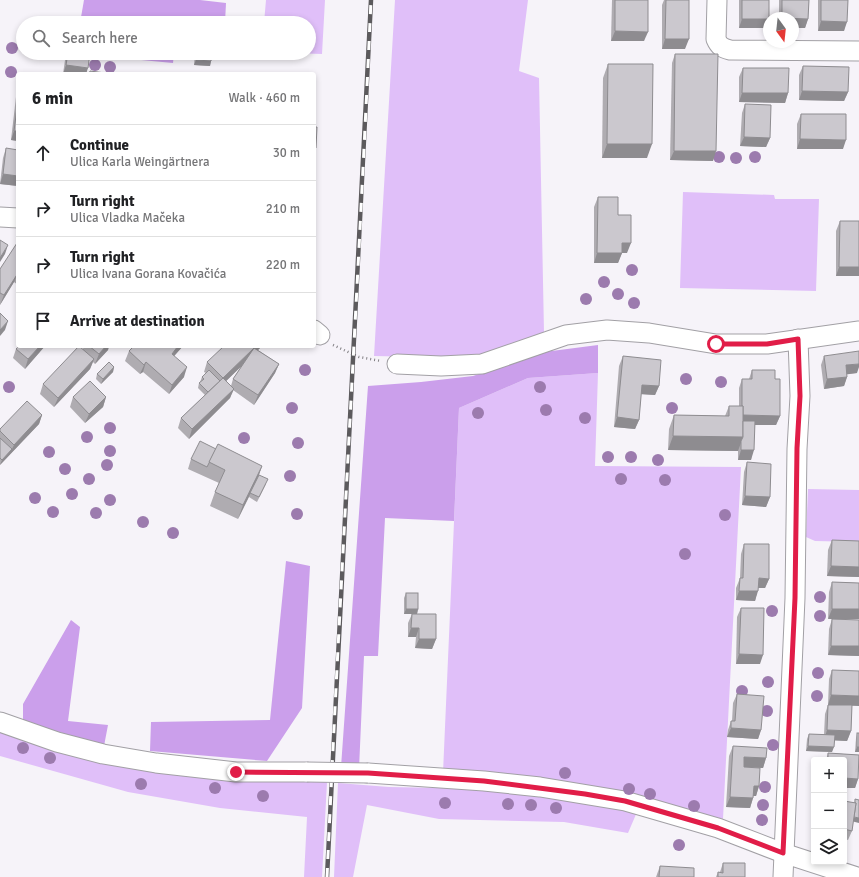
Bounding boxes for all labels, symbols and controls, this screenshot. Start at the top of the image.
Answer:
north arrow [763,12,799,48]
search box [16,16,316,60]
icon: search [30,27,52,49]
text: Search here [62,29,138,47]
text: 6 min [32,88,73,109]
text: Walk · 460 m [229,90,300,106]
text: Continue [70,136,129,154]
icon: ahead [32,142,54,164]
text: 30 m [273,145,300,161]
text: Ulica Karla Weingärtnera [70,154,210,170]
text: Turn right [70,192,135,210]
icon: right [32,198,54,220]
text: 210 m [266,201,300,217]
text: Ulica Vladka Mačeka [70,210,185,226]
text: Turn right [70,248,135,266]
icon: right [32,254,54,276]
text: 220 m [266,257,300,273]
text: Ulica Ivana Gorana Kovačića [70,266,226,282]
icon: arrive [32,310,54,332]
text: Arrive at destination [70,312,205,330]
route start [707,335,725,353]
map controls [811,757,847,865]
button: + [811,757,847,793]
route end [227,763,245,781]
button: − [811,793,847,829]
button: layers [811,829,847,865]

